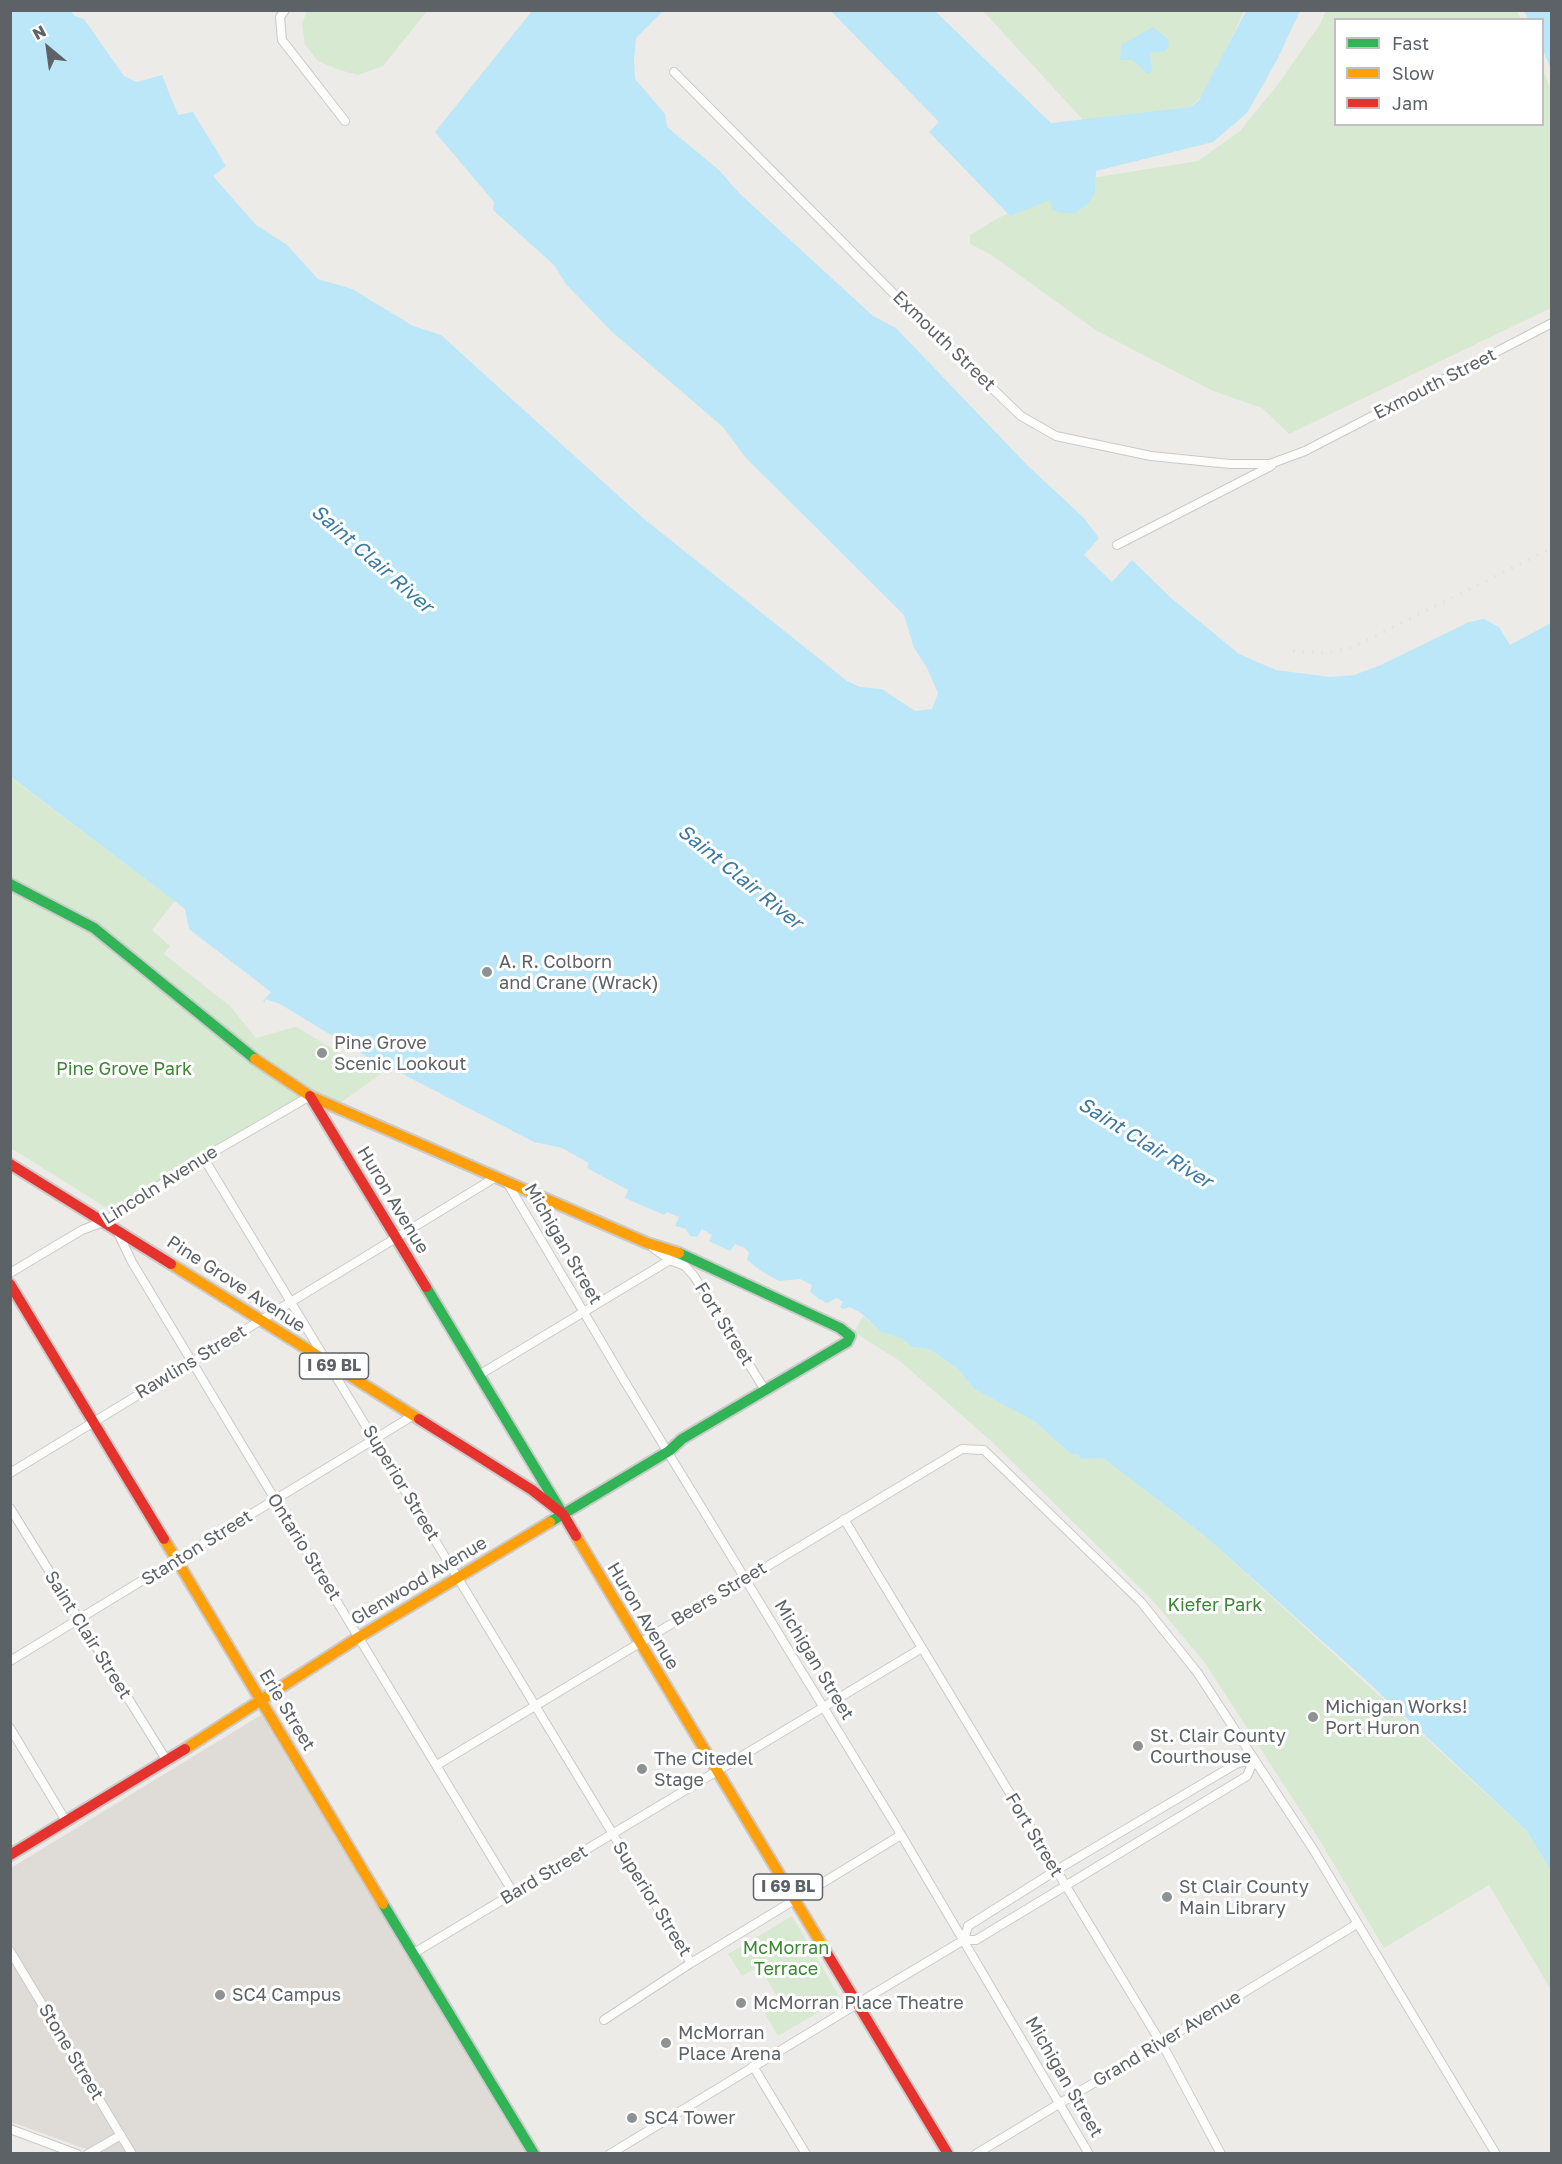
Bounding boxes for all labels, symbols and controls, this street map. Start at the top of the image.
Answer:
north arrow [18,18,78,78]
legend [1334,18,1544,126]
text: N [29,21,49,44]
text: Fast [1392,32,1429,54]
text: Slow [1392,62,1434,84]
text: Jam [1392,92,1428,114]
street label: Exmouth Street [888,286,1000,396]
street label: Exmouth Street [1370,344,1500,424]
water label: Saint Clair River [306,500,438,618]
water label: Saint Clair River [673,819,807,935]
place label: A. R. Colborn and Crane (Wrack) [499,951,659,994]
marker: A. R. Colborn and Crane (Wrack) [480,965,494,979]
place label: Pine Grove Scenic Lookout [334,1032,466,1074]
marker: Pine Grove Scenic Lookout [315,1046,329,1060]
park label: Pine Grove Park [56,1058,192,1080]
water label: Saint Clair River [1074,1092,1216,1194]
street label: Lincoln Avenue [98,1141,222,1229]
street label: Huron Avenue [353,1142,433,1258]
street label: Michigan Street [520,1180,606,1308]
street label: Pine Grove Avenue [163,1231,309,1337]
street label: Fort Street [690,1279,758,1369]
street label: Rawlins Street [132,1320,250,1404]
road number: I 69 BL [300,1353,368,1379]
street label: Superior Street [358,1421,444,1545]
street label: Ontario Street [263,1490,345,1604]
street label: Stanton Street [138,1505,256,1591]
street label: Glenwood Avenue [347,1532,491,1630]
street label: Beers Street [667,1557,771,1631]
street label: Huron Avenue [603,1558,683,1674]
street label: Saint Clair Street [40,1567,136,1703]
park label: Kiefer Park [1168,1594,1262,1616]
street label: Michigan Street [770,1596,858,1724]
street label: Erie Street [254,1665,320,1755]
place label: Michigan Works! Port Huron [1325,1696,1467,1738]
marker: Michigan Works! Port Huron [1306,1710,1320,1724]
place label: St. Clair County Courthouse [1150,1725,1286,1768]
marker: St. Clair County Courthouse [1131,1739,1145,1753]
place label: The Citedel Stage [654,1748,753,1790]
marker: The Citedel Stage [635,1762,649,1776]
street label: Fort Street [1001,1789,1067,1881]
street label: Superior Street [608,1838,696,1960]
street label: Bard Street [496,1841,592,1909]
road number: I 69 BL [754,1874,822,1900]
place label: St Clair County Main Library [1179,1876,1309,1918]
marker: St Clair County Main Library [1160,1890,1174,1904]
park label: McMorran Terrace [743,1937,829,1980]
place label: SC4 Campus [232,1984,341,2006]
street label: Grand River Avenue [1089,1986,1245,2092]
marker: SC4 Campus [213,1988,227,2002]
place label: McMorran Place Theatre [753,1992,964,2014]
marker: McMorran Place Theatre [734,1996,748,2010]
street label: Stone Street [34,2000,108,2104]
street label: Michigan Street [1021,2013,1107,2141]
place label: McMorran Place Arena [678,2022,781,2064]
marker: McMorran Place Arena [659,2036,673,2050]
place label: SC4 Tower [644,2107,735,2129]
marker: SC4 Tower [625,2111,639,2125]

